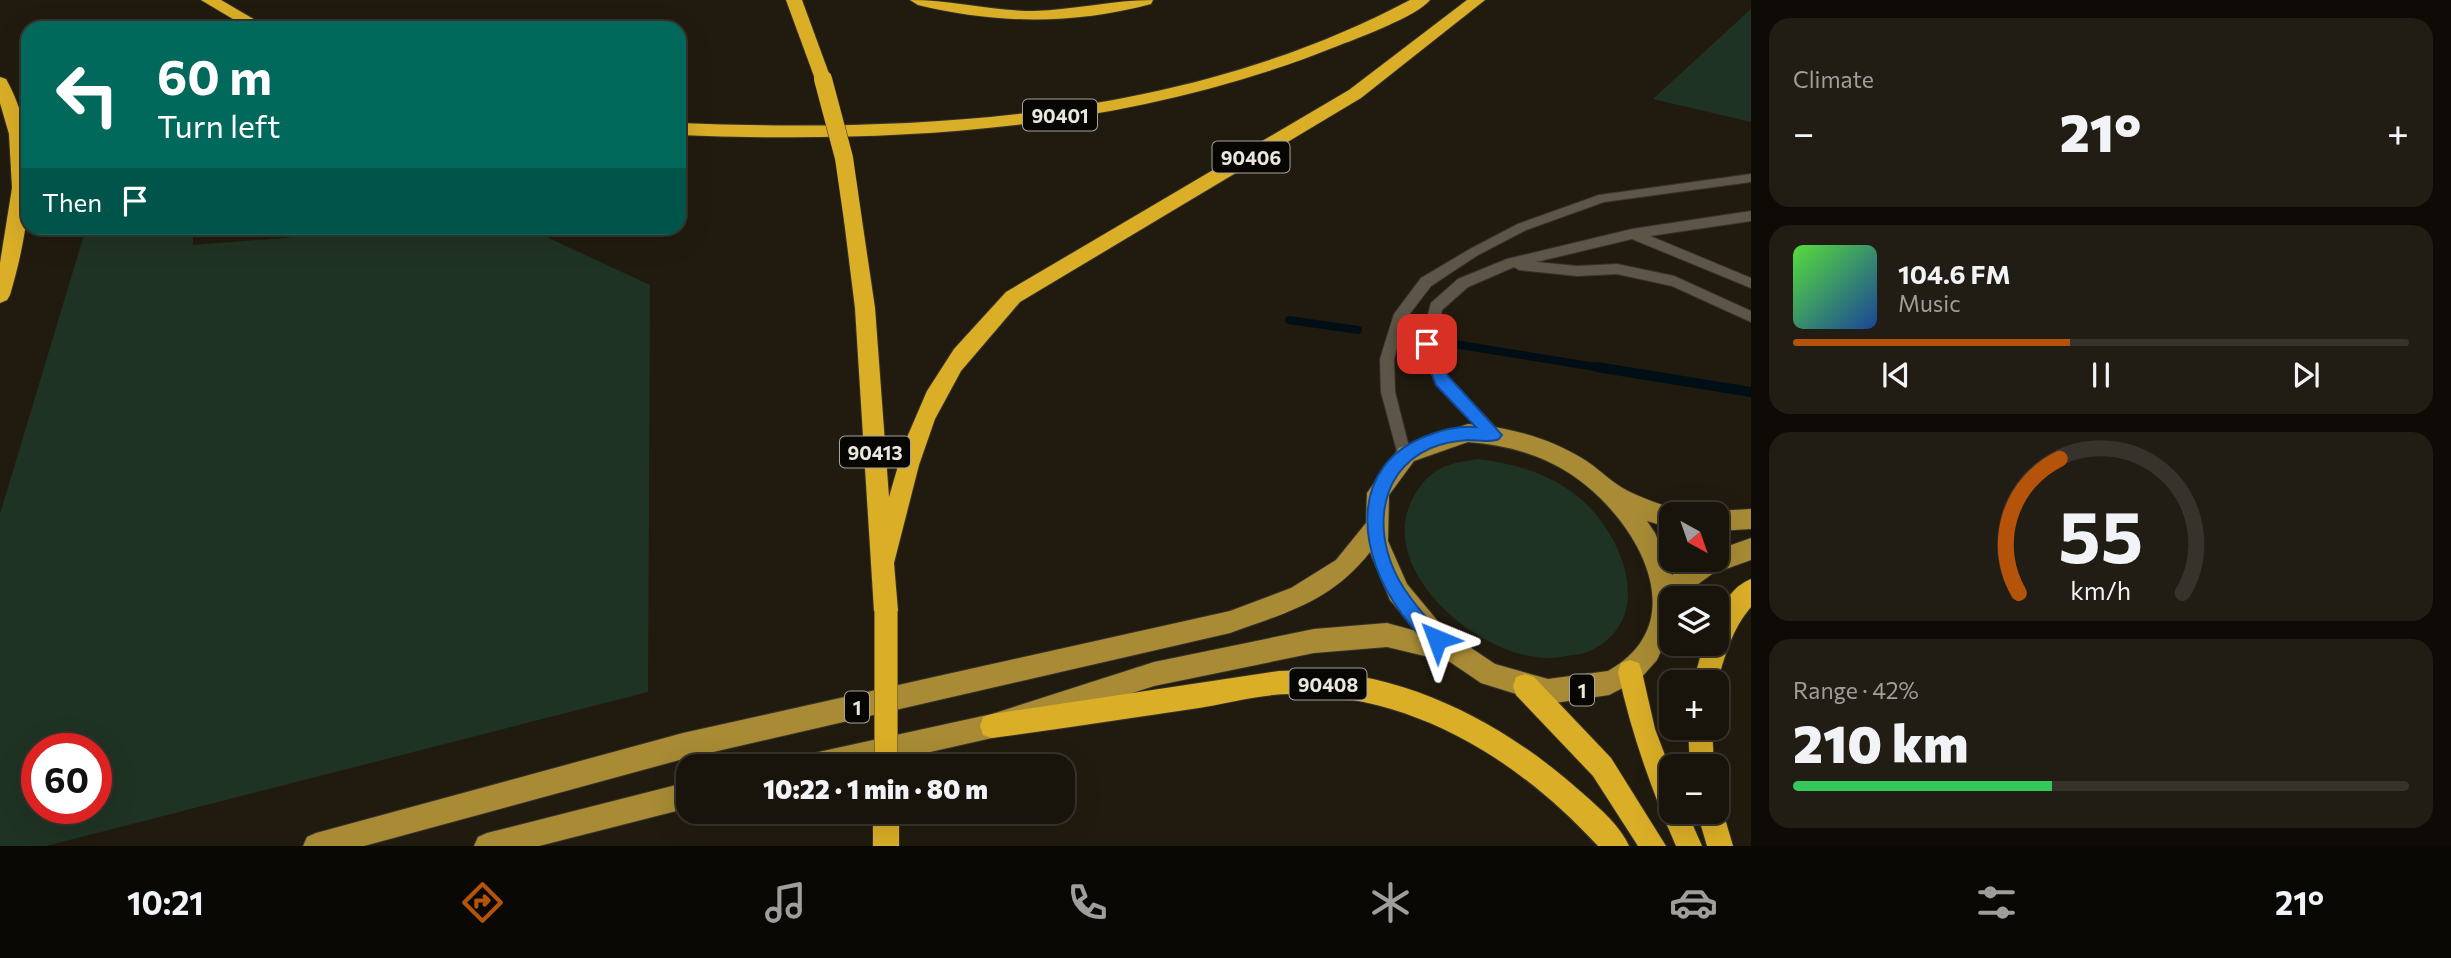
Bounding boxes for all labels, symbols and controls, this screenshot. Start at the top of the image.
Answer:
text: 60 m [157,45,272,105]
icon: left [42,49,133,140]
text: Climate [1793,65,1874,93]
road number: 90401 [1023,99,1097,130]
text: 21° [2060,99,2141,163]
text: Turn left [157,105,281,145]
text: − [1793,108,1815,155]
text: + [2387,108,2409,155]
road number: 90406 [1212,141,1290,172]
icon: arrive [116,182,154,220]
text: Then [42,186,102,217]
text: 104.6 FM [1898,258,2010,289]
text: Music [1898,289,1961,317]
pin [1397,314,1457,374]
icon: arrive [1408,325,1446,363]
icon: previous [1877,356,1915,394]
icon: pause [2082,356,2120,394]
icon: next [2287,356,2325,394]
road number: 90413 [840,436,910,467]
text: 55 [2059,489,2143,578]
north arrow [1659,502,1729,572]
map controls [1659,502,1729,824]
text: km/h [2071,574,2131,604]
button: layers [1659,586,1729,656]
position arrow [1400,602,1474,676]
road number: 90408 [1290,668,1366,699]
button: + [1659,670,1729,740]
road number: 1 [1570,674,1594,706]
text: Range · 42% [1793,676,1919,704]
road number: 1 [845,692,869,722]
text: 210 km [1793,710,1968,774]
speed limit sign: 60 [21,733,112,824]
button: − [1659,754,1729,824]
text: 10:22 · 1 min · 80 m [763,773,988,804]
icon: directions [458,878,507,927]
icon: music [761,878,810,927]
icon: phone [1063,878,1112,927]
icon: climate [1366,878,1415,927]
icon: car [1669,878,1718,927]
icon: filters [1972,878,2021,927]
text: 10:21 [127,882,204,922]
text: 21° [2275,882,2324,922]

